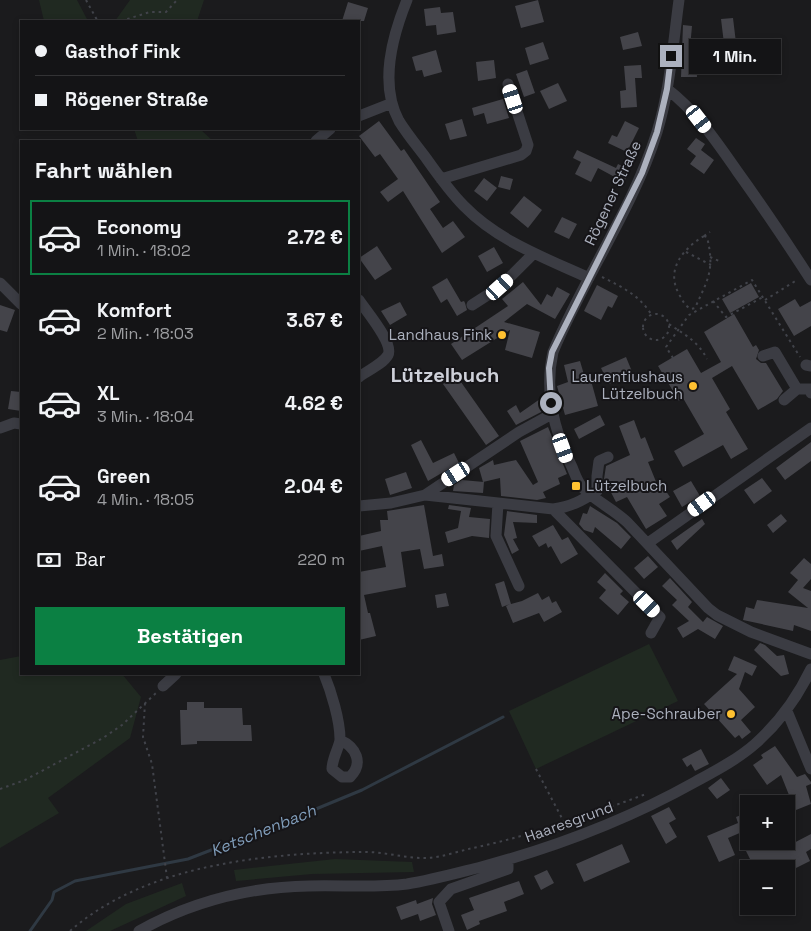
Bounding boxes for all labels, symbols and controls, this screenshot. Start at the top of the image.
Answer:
callout: 1 Min. [688,38,781,74]
text: Gasthof Fink [65,39,181,64]
route end [660,45,682,67]
text: 1 Min. [713,46,757,67]
car [501,82,524,116]
text: Rögener Straße [65,87,209,112]
car [683,103,714,135]
street label: Rögener Straße [580,137,645,248]
text: Fahrt wählen [35,156,173,184]
icon: car [37,215,82,260]
text: Economy [97,215,181,240]
text: 2.72 € [287,225,343,250]
text: 1 Min. · 18:02 [97,240,191,261]
car [483,271,516,303]
icon: car [37,298,82,343]
text: Komfort [97,298,172,323]
text: 3.67 € [286,308,343,333]
text: 2 Min. · 18:03 [97,323,194,344]
place label: Landhaus Fink [389,325,492,344]
marker: Landhaus Fink [496,329,508,341]
district label: Lützelbuch [391,362,499,388]
place label: Laurentiushaus Lützelbuch [572,367,683,403]
marker: Laurentiushaus Lützelbuch [687,380,699,392]
icon: car [37,381,82,426]
text: XL [97,381,120,406]
text: 4.62 € [285,391,343,416]
route start [540,392,562,414]
text: 3 Min. · 18:04 [97,406,194,427]
car [550,431,575,465]
car [439,460,472,488]
icon: car [37,464,82,509]
text: Green [97,464,150,489]
text: 2.04 € [284,474,343,499]
place label: Lützelbuch [586,476,667,495]
marker: Lützelbuch [570,480,582,492]
text: 4 Min. · 18:05 [97,489,194,510]
car [685,489,718,519]
icon: cash [35,546,63,574]
text: Bar [75,547,106,572]
text: 220 m [298,549,345,570]
car [631,588,662,620]
button: Bestätigen [35,607,345,665]
place label: Ape-Schrauber [612,704,721,723]
marker: Ape-Schrauber [725,708,737,720]
map controls [740,795,795,915]
button: + [740,795,795,850]
street label: Haaresgrund [522,797,616,846]
water label: Ketschenbach [207,799,320,861]
button: − [740,860,795,915]

